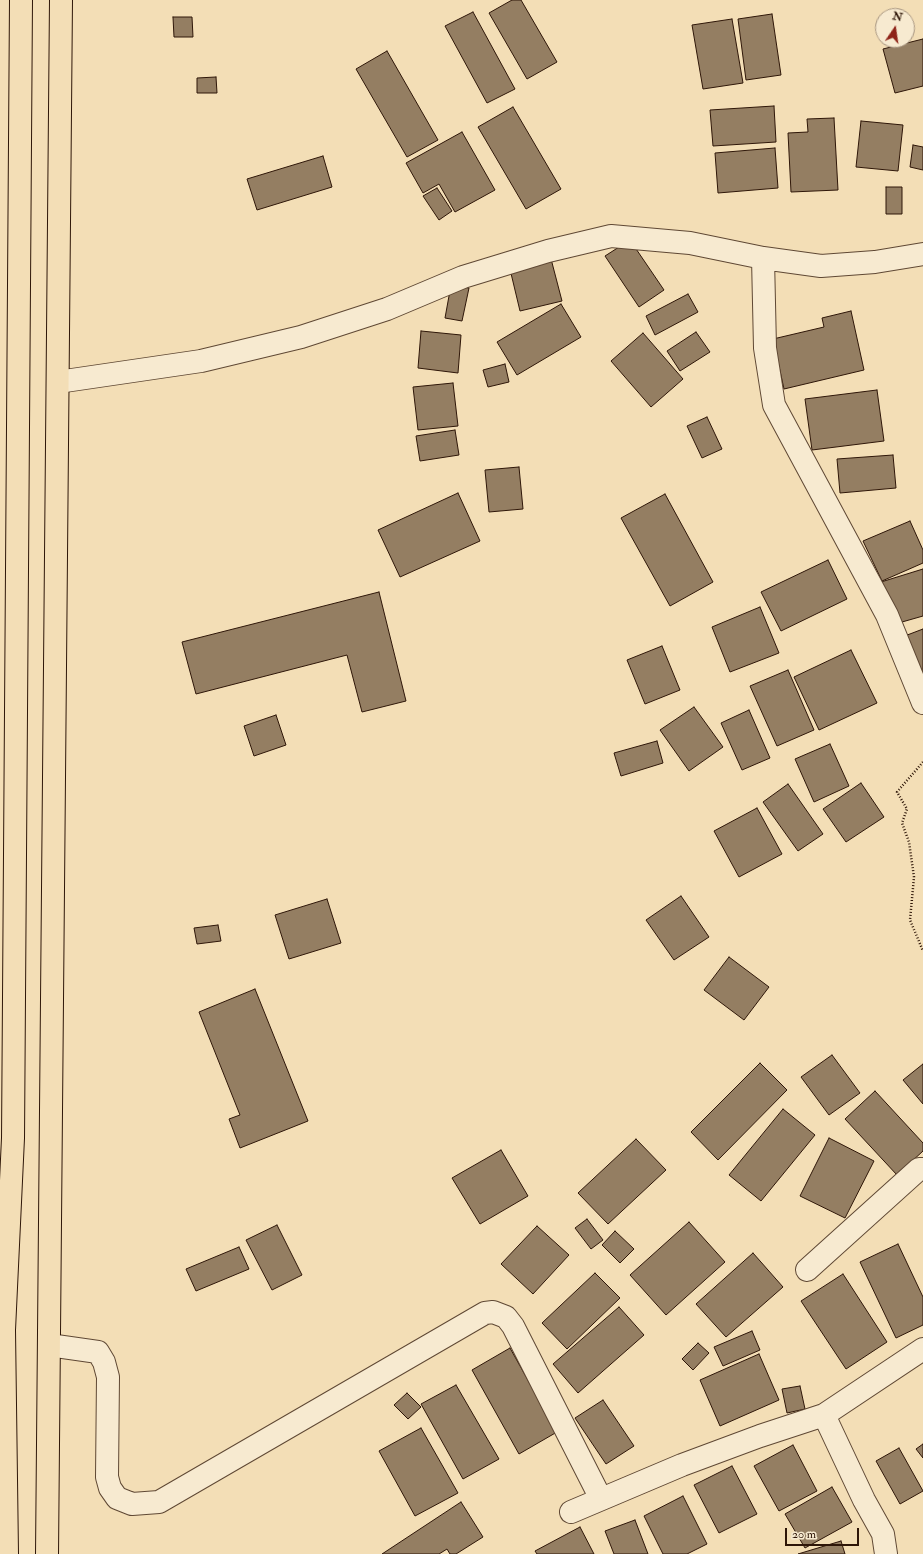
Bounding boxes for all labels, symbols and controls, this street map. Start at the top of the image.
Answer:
north arrow [875,8,915,48]
text: N [891,9,904,24]
scale bar [787,1520,861,1546]
text: 20 m [792,1527,816,1542]

